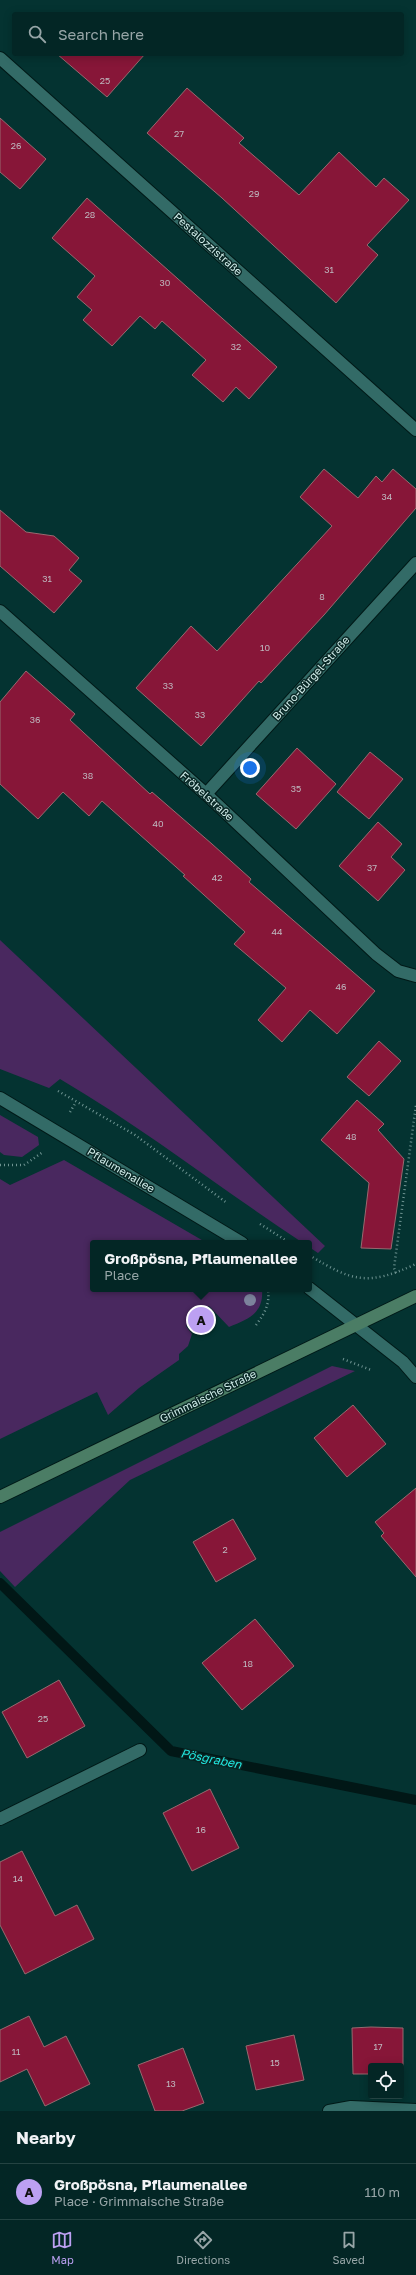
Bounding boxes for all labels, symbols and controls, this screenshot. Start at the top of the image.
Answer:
search box [12,12,404,56]
icon: search [26,23,48,45]
text: Search here [58,25,144,43]
house number: 25 [100,75,110,86]
house number: 27 [174,128,184,139]
house number: 26 [11,140,21,151]
house number: 29 [249,188,259,199]
house number: 28 [85,209,95,220]
street label: Pestalozzistraße [171,209,245,278]
house number: 31 [324,264,334,275]
house number: 30 [160,277,171,288]
house number: 32 [231,341,241,352]
house number: 34 [382,491,393,502]
house number: 31 [42,573,52,584]
house number: 8 [319,591,325,602]
street label: Bruno-Bürgel-Straße [269,633,352,722]
house number: 10 [260,642,270,653]
house number: 33 [163,680,173,691]
house number: 33 [195,709,205,720]
house number: 36 [30,714,40,725]
your location [240,758,260,778]
street label: Fröbelstraße [178,768,237,823]
house number: 38 [83,770,93,781]
house number: 35 [291,783,301,794]
house number: 40 [152,818,164,829]
house number: 37 [367,862,377,873]
house number: 42 [212,872,222,883]
house number: 44 [272,926,283,937]
house number: 46 [336,981,346,992]
house number: 48 [346,1131,356,1142]
street label: Pflaumenallee [85,1144,157,1195]
popup [90,1240,312,1292]
text: Großpösna, Pflaumenallee [104,1249,298,1267]
text: Place [104,1267,139,1283]
pin: A [188,1305,214,1335]
street label: Grimmaische Straße [157,1367,258,1425]
house number: 2 [222,1544,228,1555]
house number: 18 [243,1658,253,1669]
house number: 25 [38,1713,48,1724]
water label: Pösgraben [179,1745,243,1772]
house number: 16 [196,1824,206,1835]
house number: 14 [13,1873,23,1884]
house number: 17 [373,2041,383,2052]
house number: 11 [12,2046,21,2057]
house number: 15 [270,2057,280,2068]
map controls [368,2063,404,2099]
button: locate [368,2063,404,2099]
house number: 13 [166,2078,176,2089]
text: Nearby [16,2127,76,2148]
text: Großpösna, Pflaumenallee [54,2175,247,2193]
text: A [24,2184,34,2200]
text: 110 m [365,2184,400,2200]
text: Place · Grimmaische Straße [54,2193,224,2209]
tab: Map [51,2229,74,2266]
tab: Directions [176,2229,230,2266]
tab: Saved [333,2229,365,2266]

